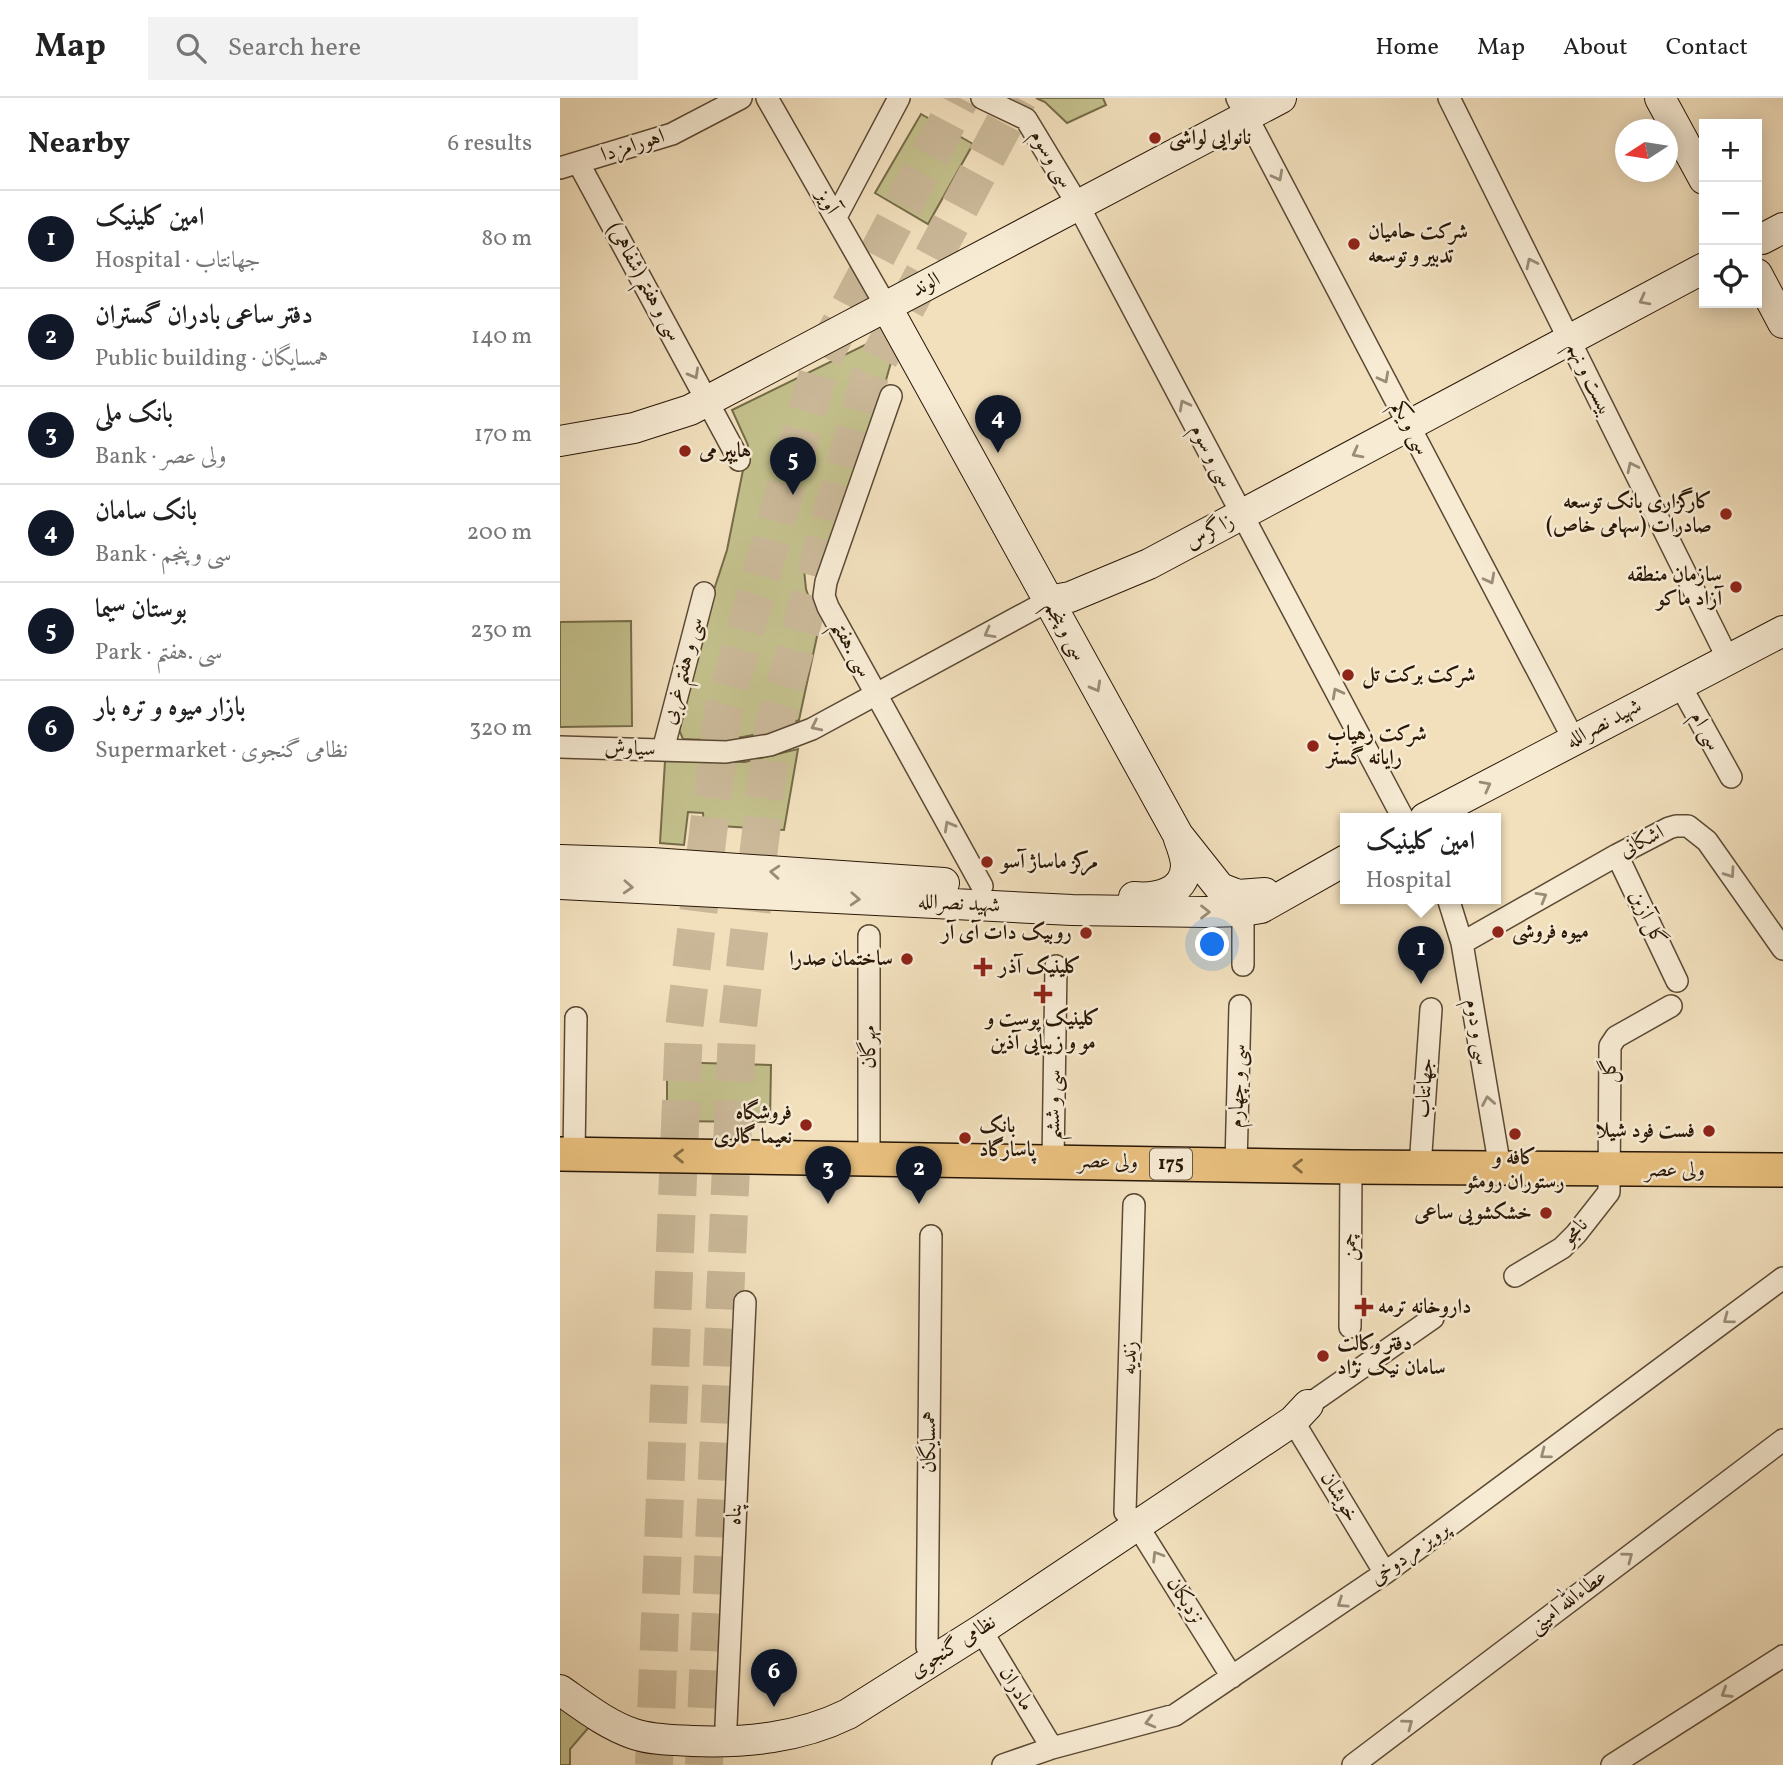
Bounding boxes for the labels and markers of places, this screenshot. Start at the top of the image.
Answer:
place label: نانوایی لواشی [1169,124,1251,153]
marker: نانوایی لواشی [1147,130,1163,146]
place label: شرکت حامیان تدبیر و توسعه [1368,218,1468,271]
marker: شرکت حامیان تدبیر و توسعه [1346,236,1362,252]
pin: 4 [975,395,1021,453]
place label: هایپر می [698,437,751,466]
pin: 5 [770,437,816,495]
marker: هایپر می [677,443,693,459]
place label: کارگزاری بانک توسعه صادرات (سهامی خاص) [1546,487,1712,541]
marker: کارگزاری بانک توسعه صادرات (سهامی خاص) [1718,506,1734,522]
place label: سازمان منطقه آزاد ماکو [1627,561,1724,614]
marker: سازمان منطقه آزاد ماکو [1728,579,1744,595]
place label: شرکت برکت تل [1362,661,1476,690]
marker: شرکت برکت تل [1340,667,1356,683]
place label: شرکت رهیاب رایانه گستر [1325,720,1427,773]
marker: شرکت رهیاب رایانه گستر [1305,738,1321,754]
place label: مرکز ماساژ آسو [999,848,1098,877]
marker: مرکز ماساژ آسو [979,854,995,870]
place label: میوه فروشی [1512,918,1589,947]
place label: روبیک دات آی آر [939,919,1072,948]
marker: میوه فروشی [1490,924,1506,940]
marker: روبیک دات آی آر [1078,925,1094,941]
pin: 1 [1398,926,1444,984]
place label: ساختمان صدرا [789,945,893,974]
marker: ساختمان صدرا [899,951,915,967]
place label: کلینیک آذر [997,953,1081,982]
marker: کلینیک آذر [973,957,993,977]
marker: کلینیک پوست و مو و زیبایی آذین [1033,984,1053,1004]
place label: کلینیک پوست و مو و زیبایی آذین [984,1005,1100,1058]
place label: فروشگاه نعیما گالری [714,1098,792,1152]
place label: بانک پاسارگاد [979,1112,1038,1165]
marker: فروشگاه نعیما گالری [798,1117,814,1133]
place label: فست فود شیلا [1595,1117,1695,1146]
marker: فست فود شیلا [1701,1123,1717,1139]
marker: کافه و رستوران رومئو [1507,1126,1523,1142]
marker: بانک پاسارگاد [957,1130,973,1146]
place label: کافه و رستوران رومئو [1463,1144,1565,1197]
pin: 3 [805,1146,851,1204]
pin: 2 [896,1146,942,1204]
place label: خشکشویی ساعی [1413,1199,1532,1228]
marker: خشکشویی ساعی [1538,1205,1554,1221]
place label: داروخانه ترمه [1378,1293,1472,1322]
marker: داروخانه ترمه [1356,1299,1372,1315]
place label: دفتر وکالت سامان نیک نژاد [1337,1330,1446,1383]
marker: دفتر وکالت سامان نیک نژاد [1315,1348,1331,1364]
pin: 6 [751,1649,797,1707]

